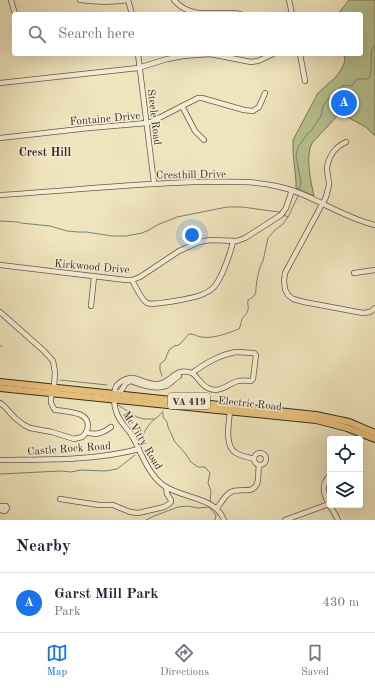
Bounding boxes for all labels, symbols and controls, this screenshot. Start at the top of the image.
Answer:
search box [12,12,363,56]
icon: search [26,23,48,45]
text: Search here [58,27,135,42]
pin: A [331,88,357,118]
street label: Steele Road [145,89,162,146]
street label: Fontaine Drive [69,111,141,128]
district label: Crest Hill [19,147,72,159]
street label: Cresthill Drive [156,169,226,182]
your location [182,225,202,245]
street label: Kirkwood Drive [54,259,130,276]
road number: VA 419 [168,393,210,409]
street label: Electric Road [217,396,283,413]
street label: McVitty Road [120,410,164,472]
map controls [327,436,363,508]
button: locate [327,436,363,472]
street label: Castle Rock Road [27,441,112,458]
button: layers [327,472,363,508]
text: Nearby [16,538,71,555]
text: Garst Mill Park [54,587,159,602]
text: A [24,596,34,609]
text: 430 m [322,596,359,609]
text: Park [54,605,81,618]
tab: Map [46,642,68,680]
tab: Directions [160,642,209,680]
tab: Saved [301,642,329,680]

